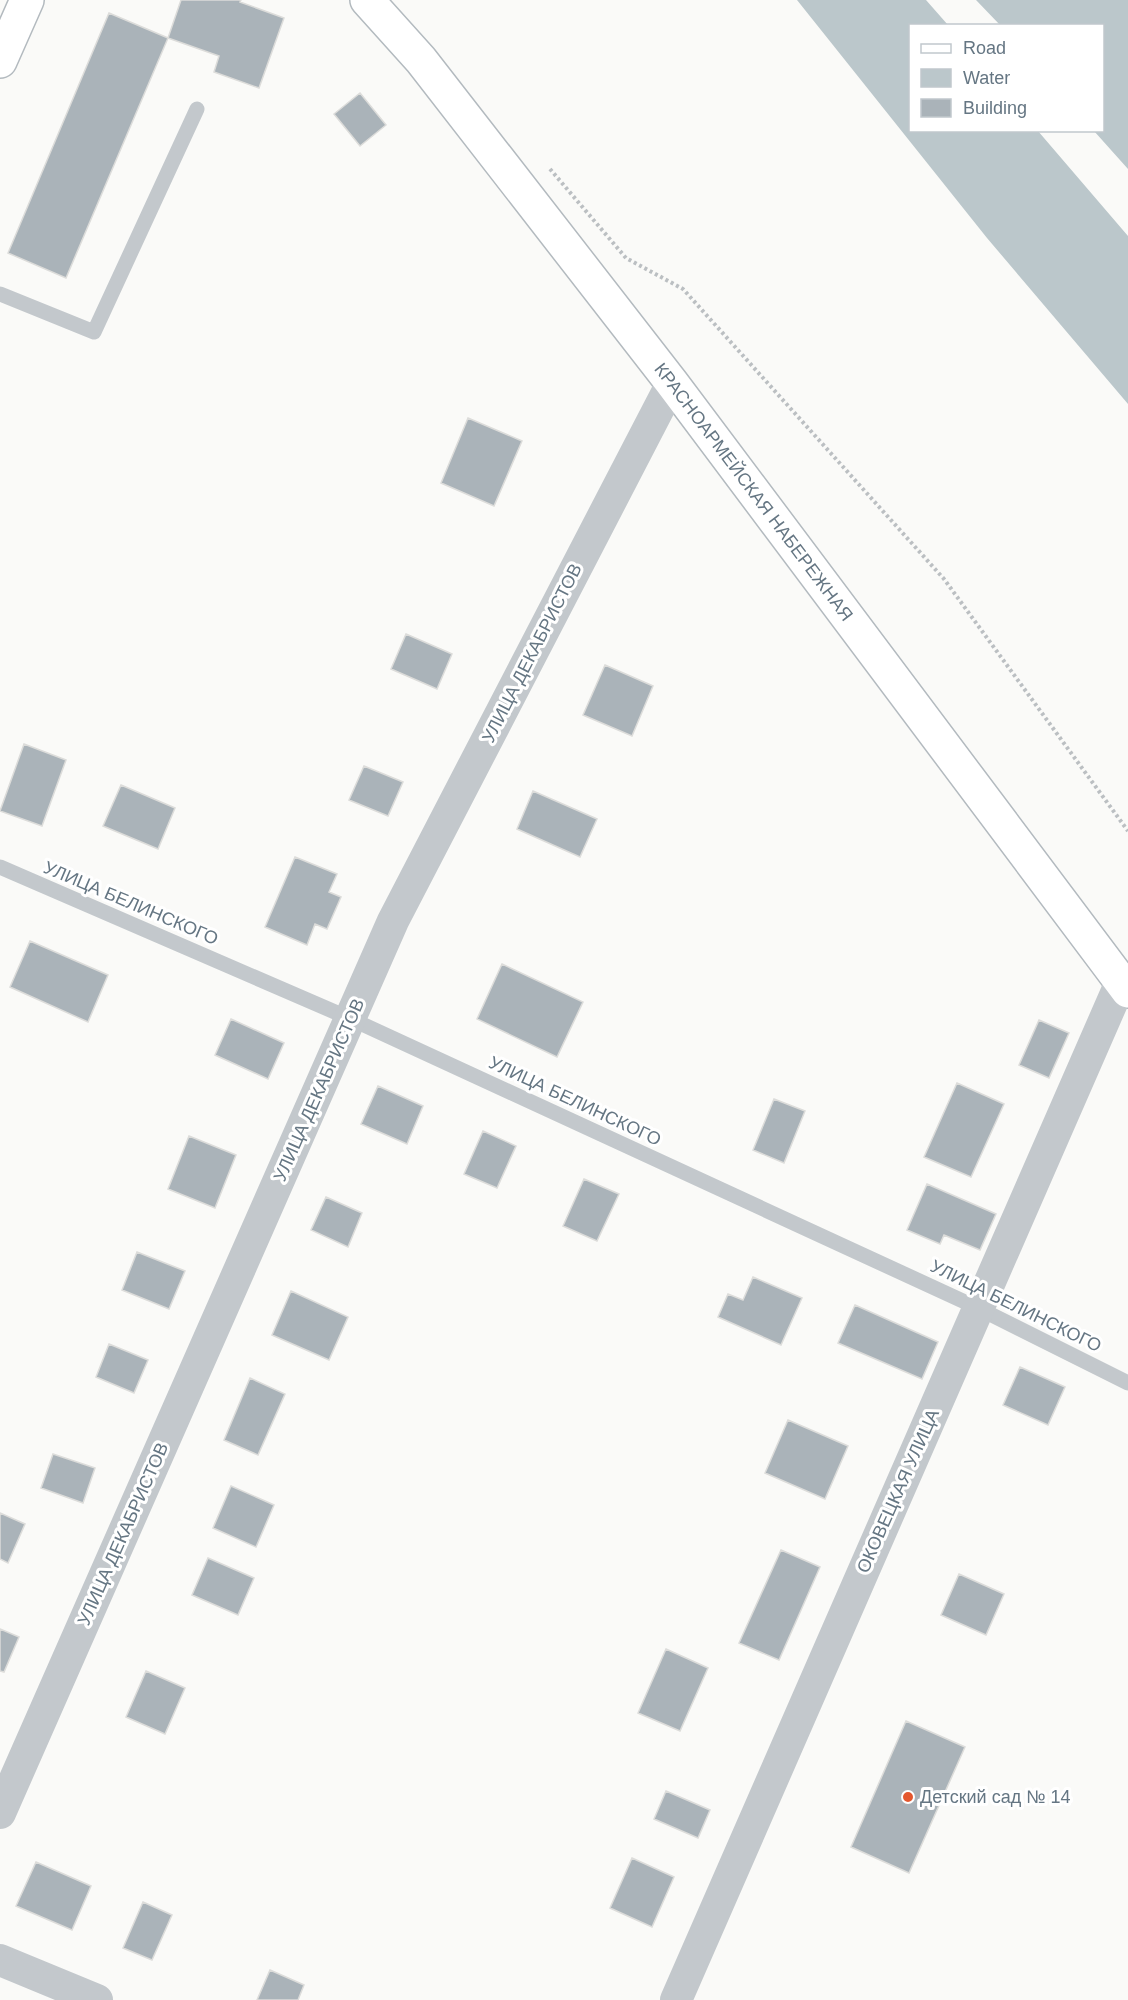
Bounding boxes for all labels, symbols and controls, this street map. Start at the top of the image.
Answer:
legend [909,24,1104,132]
text: Road [963,38,1006,58]
text: Water [963,68,1010,88]
text: Building [963,98,1027,118]
street label: КРАСНОАРМЕЙСКАЯ НАБЕРЕЖНАЯ [650,359,857,625]
street label: УЛИЦА ДЕКАБРИСТОВ [478,560,586,746]
street label: УЛИЦА БЕЛИНСКОГО [41,857,221,949]
street label: УЛИЦА ДЕКАБРИСТОВ [270,996,368,1184]
street label: УЛИЦА БЕЛИНСКОГО [486,1052,664,1150]
street label: УЛИЦА БЕЛИНСКОГО [927,1256,1105,1356]
street label: ОКОВЕЦКАЯ УЛИЦА [853,1406,943,1576]
street label: УЛИЦА ДЕКАБРИСТОВ [74,1440,172,1628]
place label: Детский сад № 14 [920,1787,1070,1807]
marker: Детский сад № 14 [901,1790,915,1804]

